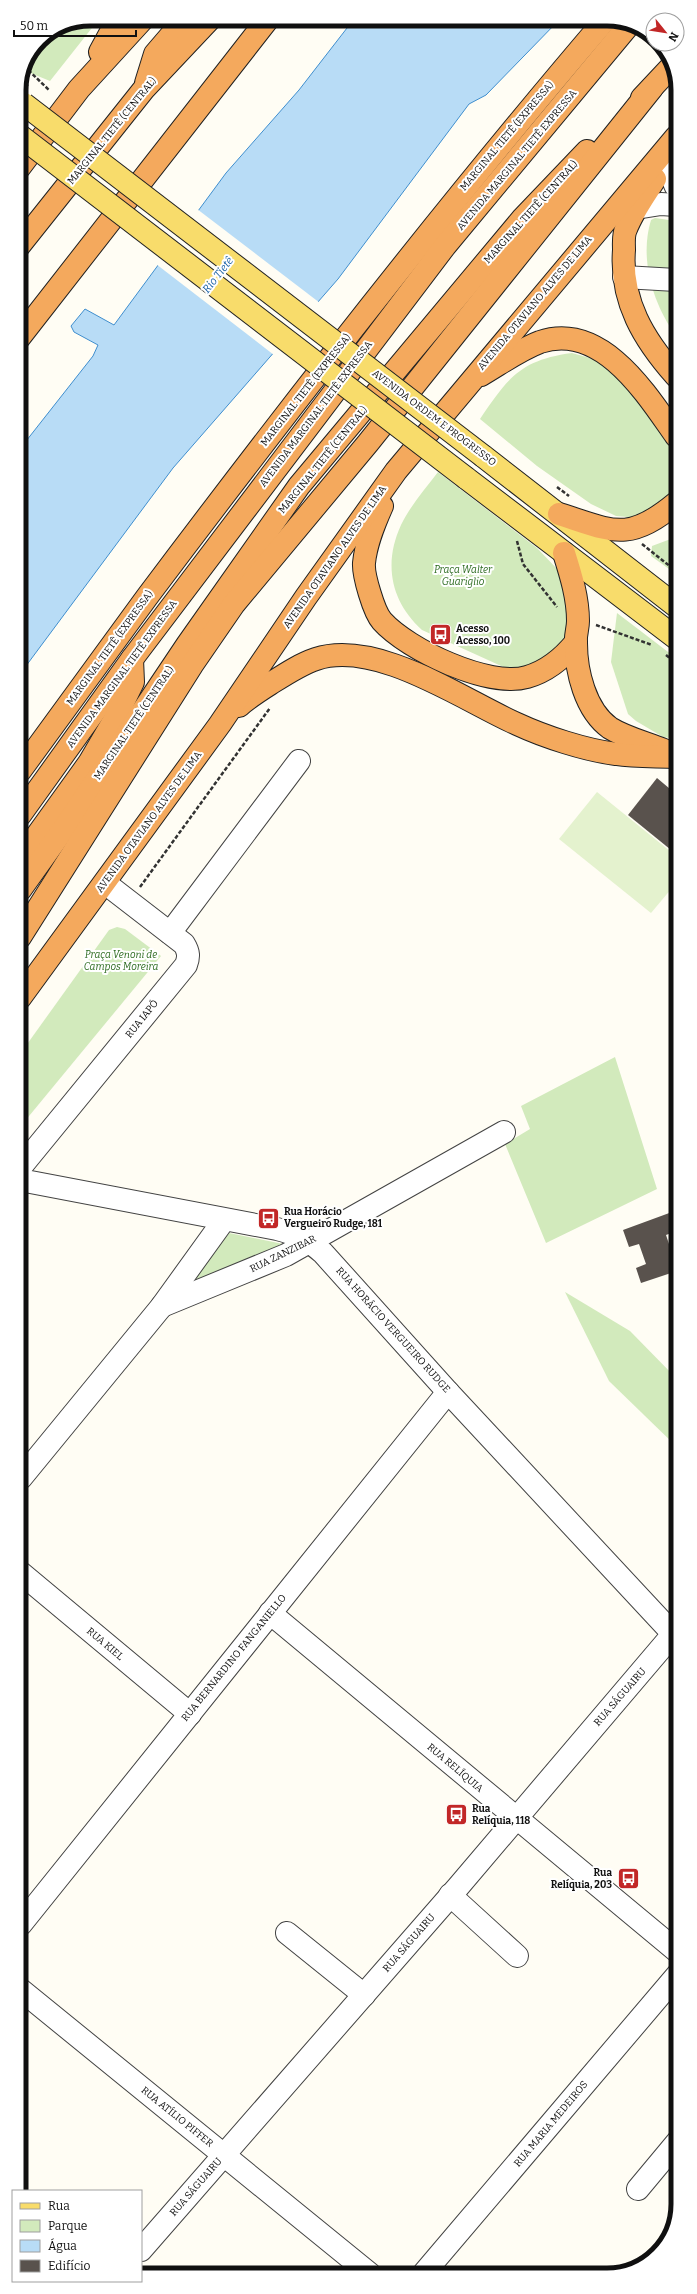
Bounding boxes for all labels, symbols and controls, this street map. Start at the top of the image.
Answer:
scale bar [14,12,136,38]
north arrow [645,12,685,52]
text: 50 m [20,19,49,33]
text: N [665,30,681,44]
street label: MARGINAL TIETÊ (CENTRAL) [64,74,159,187]
street label: MARGINAL TIETÊ (EXPRESSA) [456,78,556,193]
street label: AVENIDA MARGINAL TIETÊ EXPRESSA [453,85,580,233]
street label: MARGINAL TIETÊ (CENTRAL) [480,157,580,266]
street label: AVENIDA OTAVIANO ALVES DE LIMA [475,233,595,373]
water label: Rio Tietê [200,254,236,296]
street label: MARGINAL TIETÊ (EXPRESSA) [257,330,354,449]
street label: AVENIDA MARGINAL TIETÊ EXPRESSA [256,337,375,489]
street label: AVENIDA ORDEM E PROGRESSO [370,367,498,469]
street label: MARGINAL TIETÊ (CENTRAL) [275,403,370,516]
street label: AVENIDA OTAVIANO ALVES DE LIMA [281,483,390,631]
park label: Praça Walter Guariglio [434,564,493,588]
street label: MARGINAL TIETÊ (EXPRESSA) [63,587,156,708]
street label: AVENIDA MARGINAL TIETÊ EXPRESSA [63,596,180,750]
bus stop icon: Acesso Acesso, 100 [428,622,454,648]
place label: Acesso Acesso, 100 [456,623,510,647]
street label: MARGINAL TIETÊ (CENTRAL) [90,663,177,782]
street label: AVENIDA OTAVIANO ALVES DE LIMA [94,748,205,895]
park label: Praça Venoni de Campos Moreira [84,949,158,973]
street label: RUA IAPÓ [121,996,161,1041]
bus stop icon: Rua Horácio Vergueiro Rudge, 181 [255,1205,281,1231]
place label: Rua Horácio Vergueiro Rudge, 181 [284,1205,383,1230]
street label: RUA ZANZIBAR [248,1233,318,1275]
street label: RUA HORÁCIO VERGUEIRO RUDGE [333,1263,454,1395]
street label: RUA BERNARDINO FANGANIELLO [179,1592,289,1724]
street label: RUA KIEL [84,1625,126,1663]
street label: RUA SÁGUAIRU [590,1664,649,1729]
street label: RUA RELÍQUIA [425,1740,487,1796]
bus stop icon: Rua Relíquia, 118 [444,1802,470,1828]
place label: Rua Relíquia, 118 [472,1803,530,1827]
bus stop icon: Rua Relíquia, 203 [615,1866,641,1892]
place label: Rua Relíquia, 203 [551,1867,612,1891]
street label: RUA SÁGUAIRU [379,1910,438,1975]
street label: RUA MARIA MEDEIROS [512,2079,590,2169]
street label: RUA ATÍLIO PIFFER [139,2083,217,2150]
street label: RUA SÁGUAIRU [166,2154,225,2219]
legend [12,2190,142,2282]
text: Rua [48,2199,70,2213]
text: Parque [48,2219,87,2233]
text: Água [48,2238,77,2253]
text: Edifício [48,2259,90,2273]

